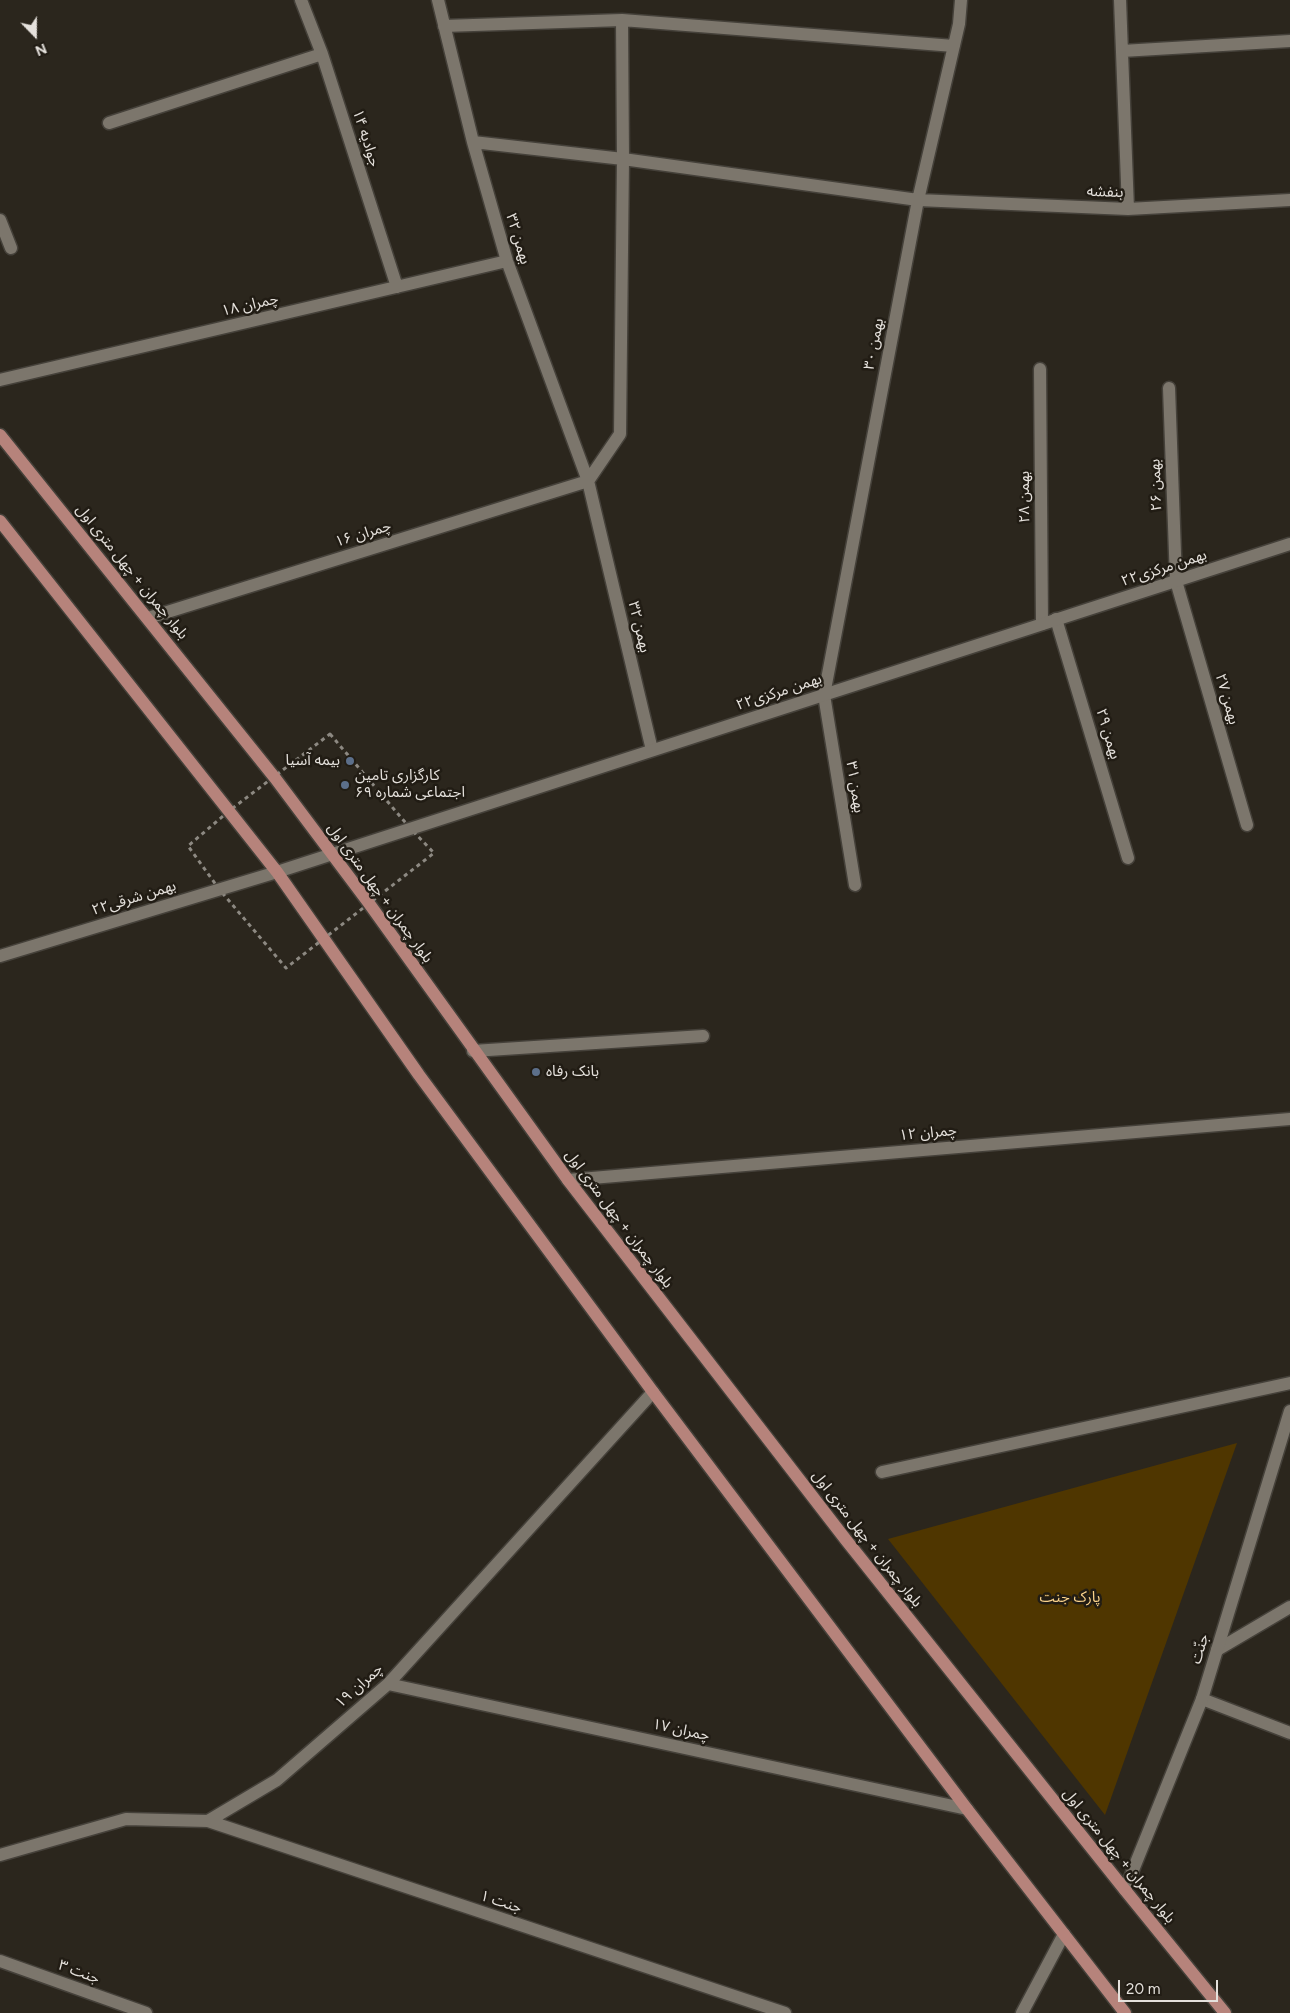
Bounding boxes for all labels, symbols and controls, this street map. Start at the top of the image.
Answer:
north arrow [10,10,60,60]
text: N [33,39,49,59]
street label: جوادیه ۱۴ [348,107,384,169]
street label: بنفشه [1086,182,1124,202]
street label: بهمن ۳۲ [502,211,534,267]
street label: چمران ۱۸ [220,290,280,320]
street label: بهمن ۳۰ [860,317,888,371]
street label: بهمن ۲۶ [1146,459,1166,511]
street label: بهمن ۲۸ [1016,471,1034,523]
street label: بلوار چمران + چهل متری اول [72,501,192,643]
street label: چمران ۱۶ [333,517,393,551]
street label: ۲۲بهمن مرکزی [1119,546,1209,590]
street label: بهمن ۳۲ [624,600,654,654]
street label: ۲۲بهمن مرکزی [734,670,824,714]
street label: بهمن ۲۷ [1211,671,1243,727]
street label: بهمن ۲۹ [1092,706,1124,762]
place label: بیمه آسیا [285,752,340,770]
marker: بیمه آسیا [344,755,356,767]
street label: بهمن ۳۱ [842,760,868,814]
place label: کارگزاری تامین اجتماعی شماره ۶۹ [355,767,465,802]
marker: کارگزاری تامین اجتماعی شماره ۶۹ [339,779,351,791]
street label: بلوار چمران + چهل متری اول [323,820,437,966]
street label: ۲۲بهمن شرقی [90,877,178,919]
place label: بانک رفاه [546,1063,599,1081]
marker: بانک رفاه [530,1066,542,1078]
street label: چمران ۱۲ [898,1122,958,1144]
street label: بلوار چمران + چهل متری اول [561,1146,677,1292]
street label: بلوار چمران + چهل متری اول [808,1467,926,1611]
park label: پارک جنت [1040,1589,1100,1607]
street label: جنّت [1187,1632,1213,1666]
street label: چمران ۱۹ [332,1660,386,1712]
street label: چمران ۱۷ [651,1715,711,1745]
street label: بلوار چمران + چهل متری اول [1059,1785,1179,1927]
street label: جنت ۱ [478,1887,524,1917]
street label: جنت ۳ [56,1956,102,1988]
scale bar [1120,1970,1220,2002]
text: 20 m [1126,1980,1160,1998]

